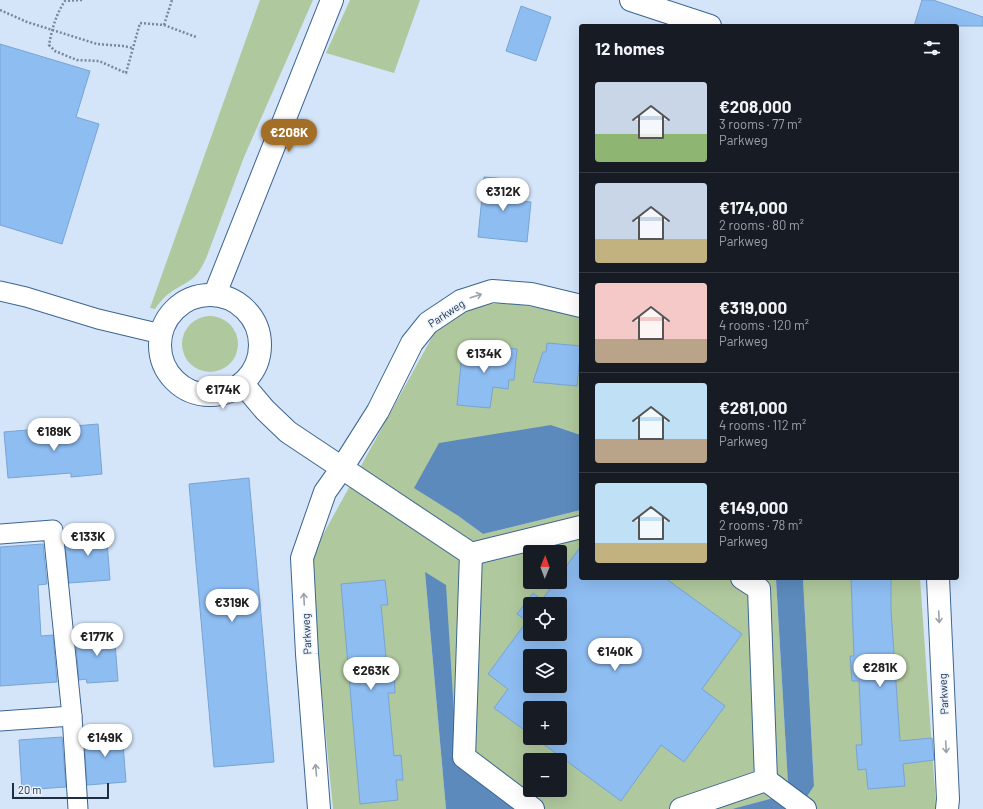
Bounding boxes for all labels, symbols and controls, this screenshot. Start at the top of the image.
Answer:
icon: filters [921,37,943,59]
text: 12 homes [595,38,665,58]
text: €208,000 [719,96,791,116]
icon: home [627,98,675,146]
text: 3 rooms · 77 m² [719,116,802,132]
pin: €208K [261,119,317,153]
text: €208K [270,124,308,140]
text: Parkweg [719,132,768,148]
pin: €312K [475,178,531,212]
text: €312K [485,183,521,199]
text: €174,000 [719,197,788,217]
icon: home [627,199,675,247]
text: 2 rooms · 80 m² [719,217,804,233]
text: Parkweg [719,233,768,249]
one-way arrow [470,292,482,300]
street label: Parkweg [425,296,467,330]
text: €319,000 [719,297,787,317]
icon: home [627,299,675,347]
text: 4 rooms · 120 m² [719,317,809,333]
text: Parkweg [719,333,768,349]
pin: €134K [456,340,512,374]
text: €134K [466,345,502,361]
pin: €174K [195,376,251,410]
text: €174K [205,381,241,397]
text: €281,000 [719,397,787,417]
icon: home [627,399,675,447]
text: 4 rooms · 112 m² [719,417,806,433]
pin: €189K [26,418,82,452]
text: €189K [37,423,71,439]
text: Parkweg [719,433,768,449]
text: €149,000 [719,497,788,517]
icon: home [627,499,675,547]
text: 2 rooms · 78 m² [719,517,803,533]
pin: €133K [60,523,116,557]
text: €133K [70,528,106,544]
text: Parkweg [719,533,768,549]
north arrow [523,545,567,589]
map controls [523,545,567,797]
pin: €319K [204,589,260,623]
one-way arrow [300,593,307,606]
text: €319K [215,594,249,610]
button: locate [523,597,567,641]
one-way arrow [936,610,943,623]
street label: Parkweg [298,613,314,655]
pin: €177K [69,623,125,657]
text: €177K [80,628,114,644]
pin: €140K [587,638,643,672]
text: €140K [597,643,633,659]
button: layers [523,649,567,693]
pin: €281K [852,654,908,688]
pin: €263K [343,657,399,691]
text: €281K [862,659,898,675]
text: €263K [352,662,390,678]
street label: Parkweg [935,673,951,715]
button: + [523,701,567,745]
pin: €149K [77,724,133,758]
text: €149K [87,729,123,745]
one-way arrow [942,740,949,753]
button: − [523,753,567,797]
one-way arrow [313,764,320,777]
scale bar [12,781,109,800]
text: 20 m [18,783,41,796]

